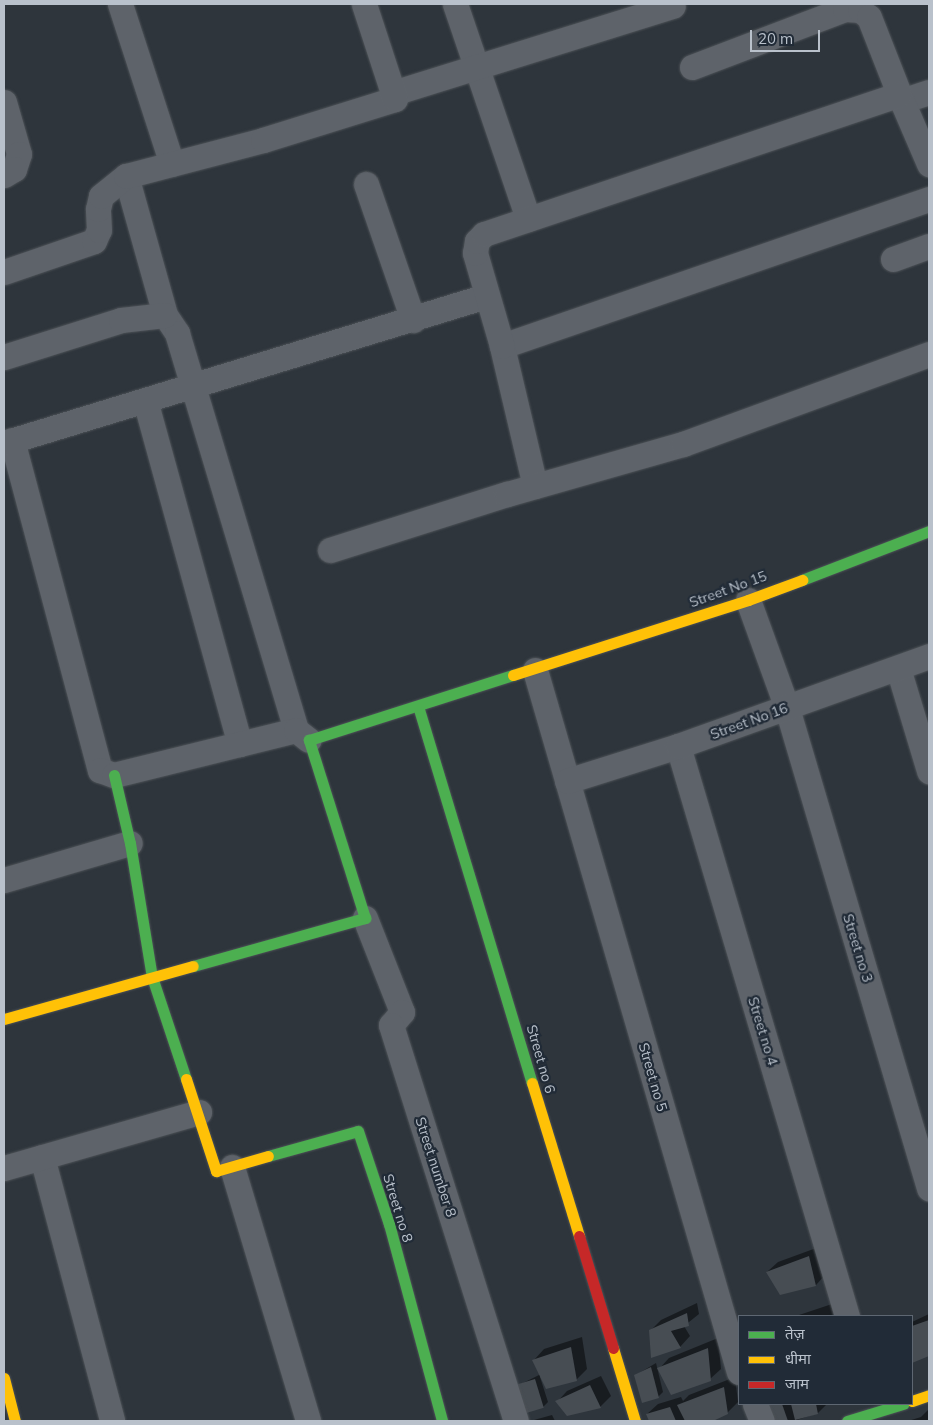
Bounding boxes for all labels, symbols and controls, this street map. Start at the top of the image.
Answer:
scale bar [753,20,823,52]
text: 20 m [758,29,793,48]
street label: Street No 15 [687,567,769,611]
street label: Street No 16 [708,699,790,743]
street label: Street no 3 [840,912,876,984]
street label: Street no 4 [745,995,781,1067]
street label: Street no 6 [523,1023,559,1095]
street label: Street no 5 [635,1041,671,1113]
street label: Street number 8 [412,1115,460,1219]
street label: Street no 8 [380,1172,416,1244]
legend [738,1315,913,1405]
text: तेज़ [785,1324,805,1343]
text: धीमा [785,1349,811,1368]
text: जाम [785,1374,809,1393]

